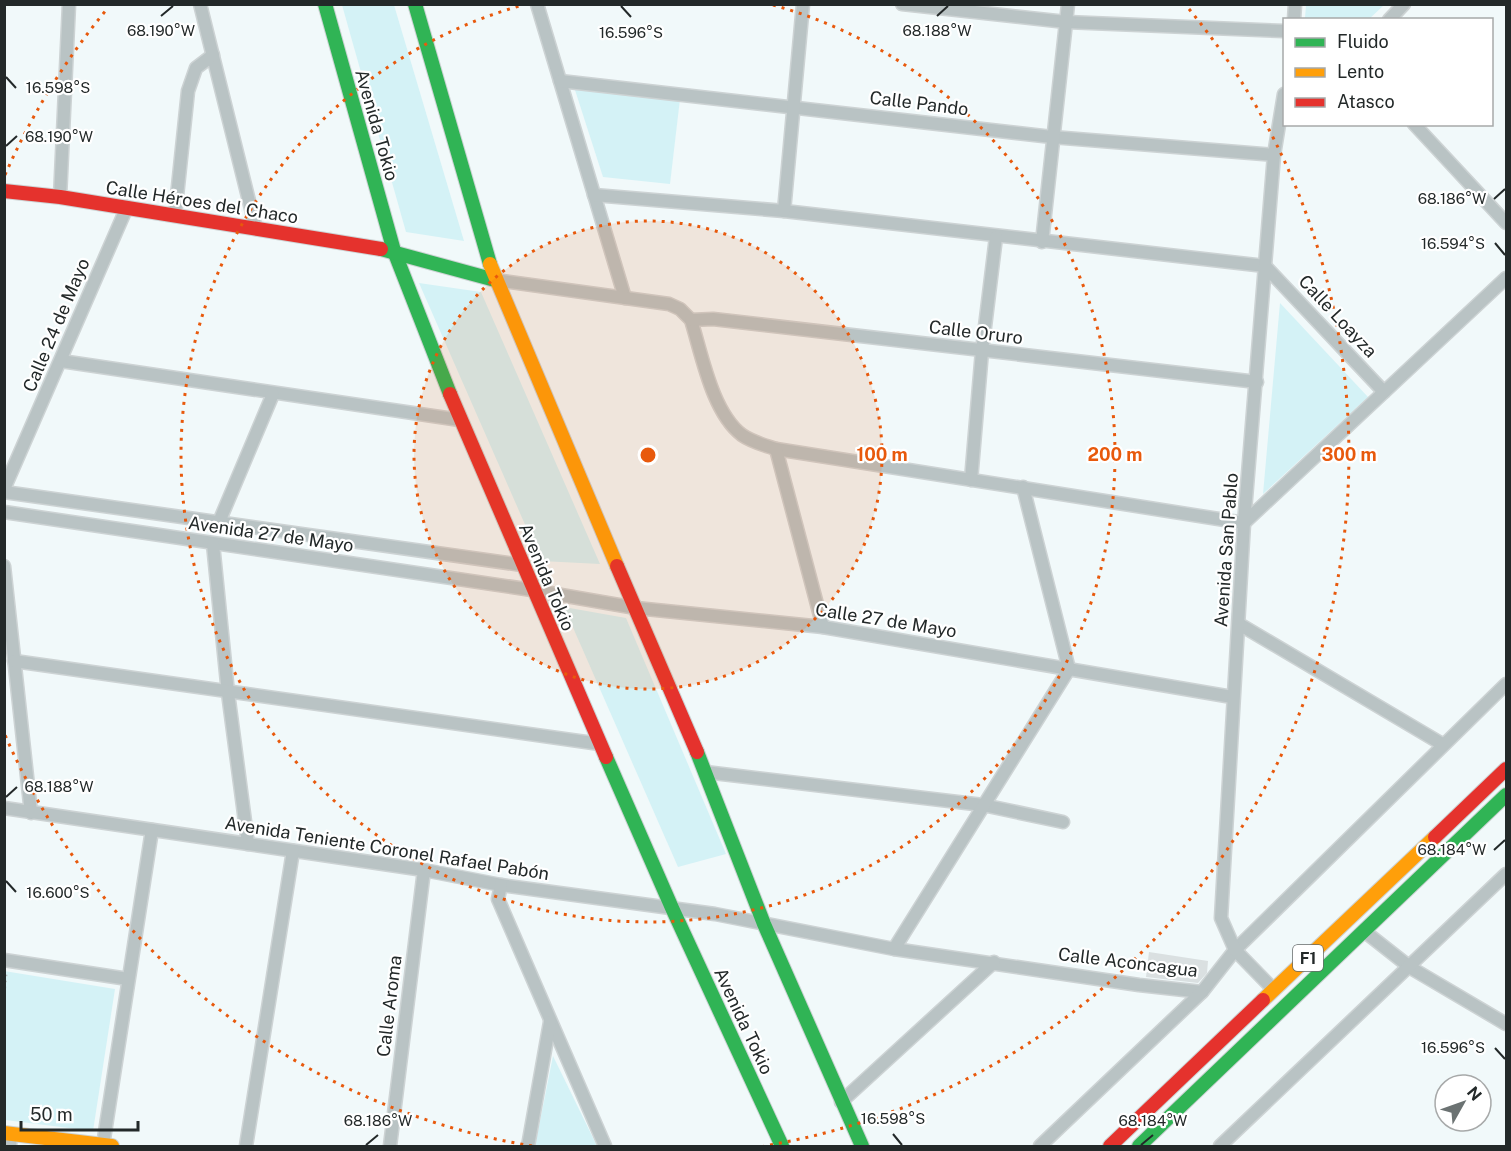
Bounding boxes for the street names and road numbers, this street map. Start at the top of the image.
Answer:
street label: Avenida Tokio [351,67,403,183]
street label: Calle Pando [868,87,970,119]
street label: Calle Héroes del Chaco [104,176,300,228]
street label: Calle 24 de Mayo [18,255,94,395]
street label: Calle Loayza [1295,270,1381,362]
street label: Calle Oruro [928,316,1024,348]
street label: Avenida San Pablo [1210,472,1242,628]
street label: Avenida 27 de Mayo [187,512,355,556]
street label: Avenida Tokio [515,520,579,634]
street label: Calle 27 de Mayo [814,598,958,642]
street label: Avenida Teniente Coronel Rafael Pabón [223,812,551,884]
street label: Calle Aconcagua [1057,943,1199,981]
road number: F1 [1293,945,1323,971]
street label: Calle Aroma [372,954,406,1058]
street label: Avenida Tokio [710,964,778,1078]

